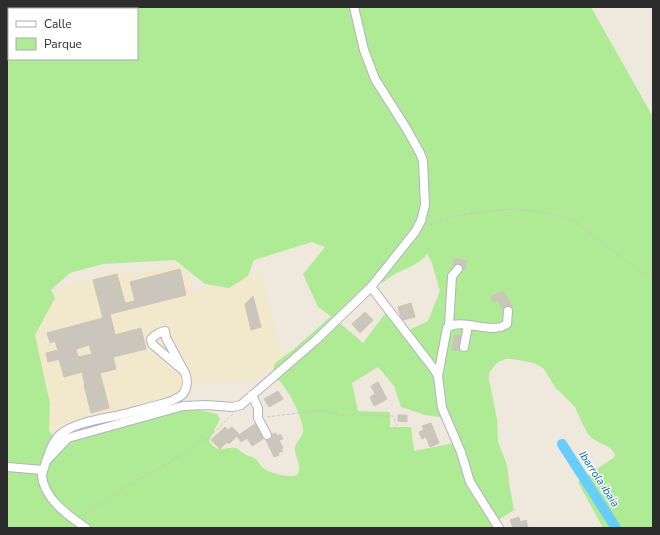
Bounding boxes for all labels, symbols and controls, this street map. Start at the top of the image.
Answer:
legend [8,8,138,60]
text: Calle [44,16,72,32]
text: Parque [44,36,82,52]
water label: Ibarrola ibaia [575,448,623,510]

